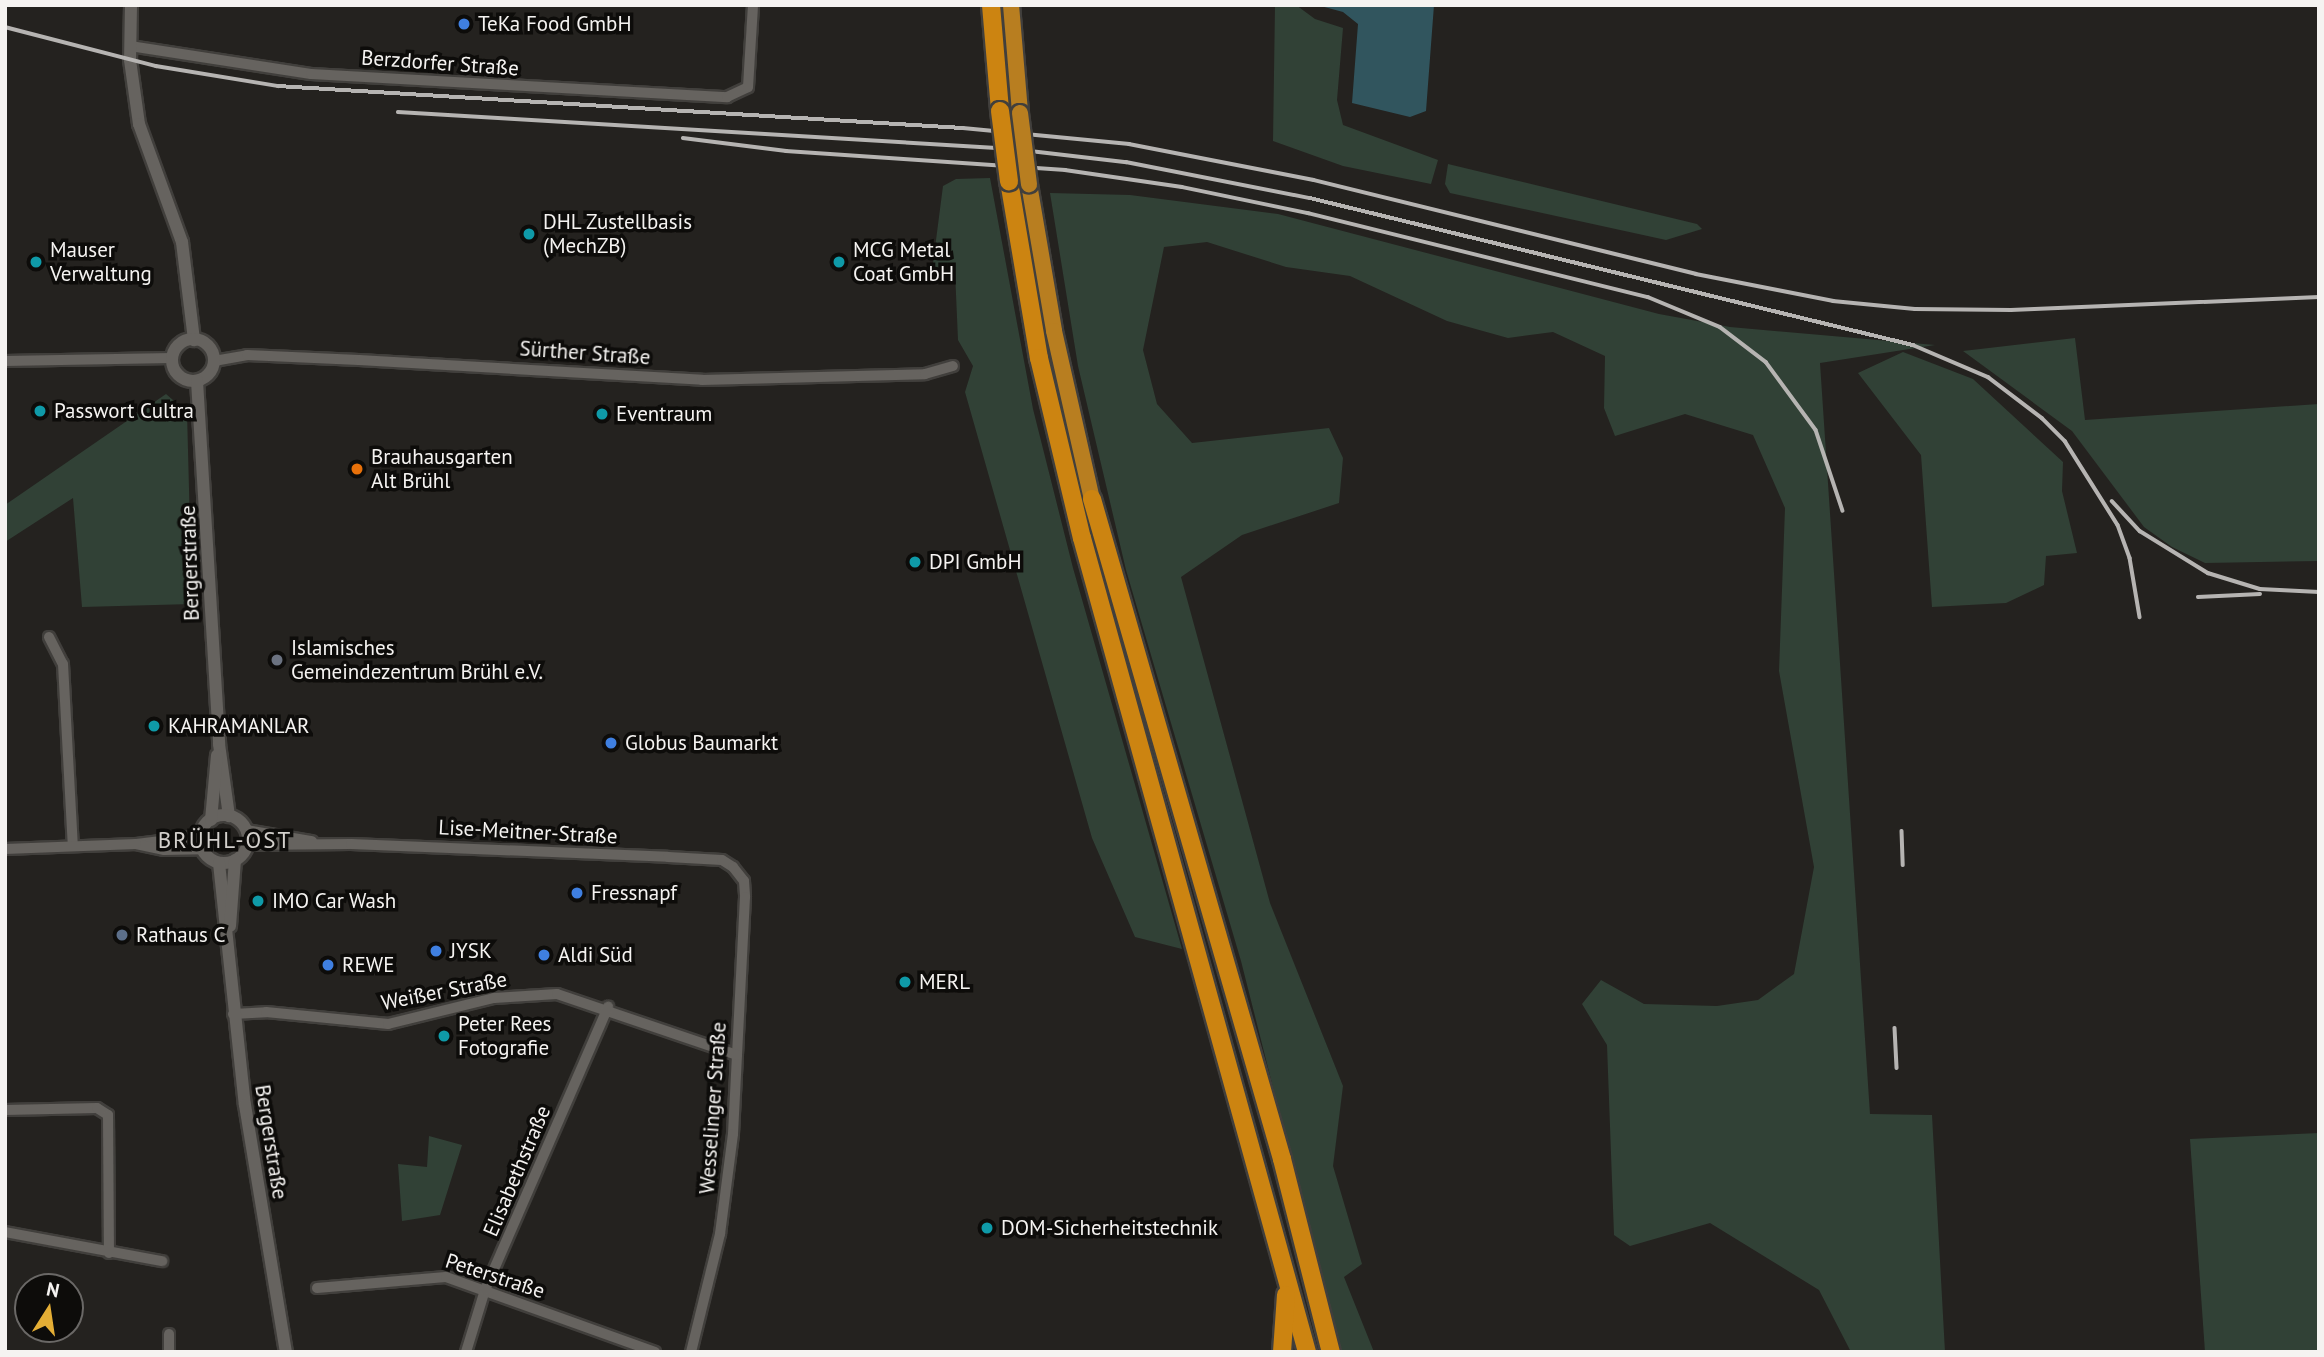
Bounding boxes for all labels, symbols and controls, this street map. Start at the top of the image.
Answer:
place label: TeKa Food GmbH [478,11,632,37]
marker: TeKa Food GmbH [456,16,472,32]
street label: Berzdorfer Straße [360,45,520,81]
place label: DHL Zustellbasis (MechZB) [543,209,693,259]
marker: DHL Zustellbasis (MechZB) [521,226,537,242]
place label: Mauser Verwaltung [50,237,152,287]
place label: MCG Metal Coat GmbH [853,237,954,287]
marker: Mauser Verwaltung [28,254,44,270]
marker: MCG Metal Coat GmbH [831,254,847,270]
street label: Sürther Straße [519,336,651,370]
place label: Passwort Cultra [54,398,194,424]
place label: Eventraum [616,401,712,427]
marker: Passwort Cultra [32,403,48,419]
marker: Eventraum [594,406,610,422]
place label: Brauhausgarten Alt Brühl [371,444,513,494]
marker: Brauhausgarten Alt Brühl [349,461,365,477]
street label: Bergerstraße [175,505,205,621]
place label: DPI GmbH [929,549,1022,575]
marker: DPI GmbH [907,554,923,570]
place label: Islamisches Gemeindezentrum Brühl e.V. [291,635,543,685]
marker: Islamisches Gemeindezentrum Brühl e.V. [269,652,285,668]
place label: KAHRAMANLAR [168,713,310,739]
marker: KAHRAMANLAR [146,718,162,734]
place label: Globus Baumarkt [625,730,778,756]
marker: Globus Baumarkt [603,735,619,751]
street label: Lise-Meitner-Straße [438,815,618,849]
district label: BRÜHL-OST [159,826,291,854]
place label: Fressnapf [591,880,677,906]
marker: Fressnapf [569,885,585,901]
place label: IMO Car Wash [272,888,397,914]
marker: IMO Car Wash [250,893,266,909]
place label: Rathaus C [136,922,225,948]
marker: Rathaus C [114,927,130,943]
place label: JYSK [450,938,492,964]
place label: Aldi Süd [558,942,633,968]
marker: JYSK [428,943,444,959]
marker: Aldi Süd [536,947,552,963]
place label: REWE [342,952,394,978]
marker: REWE [320,957,336,973]
street label: Weißer Straße [379,966,509,1016]
place label: MERL [919,969,970,995]
marker: MERL [897,974,913,990]
place label: Peter Rees Fotografie [458,1011,551,1061]
street label: Wesselinger Straße [694,1021,732,1195]
marker: Peter Rees Fotografie [436,1028,452,1044]
street label: Bergerstraße [249,1083,293,1201]
street label: Elisabethstraße [478,1102,556,1240]
place label: DOM-Sicherheitstechnik [1001,1215,1218,1241]
marker: DOM-Sicherheitstechnik [979,1220,995,1236]
street label: Peterstraße [442,1248,548,1304]
north arrow [14,1273,84,1343]
text: N [44,1276,62,1302]

